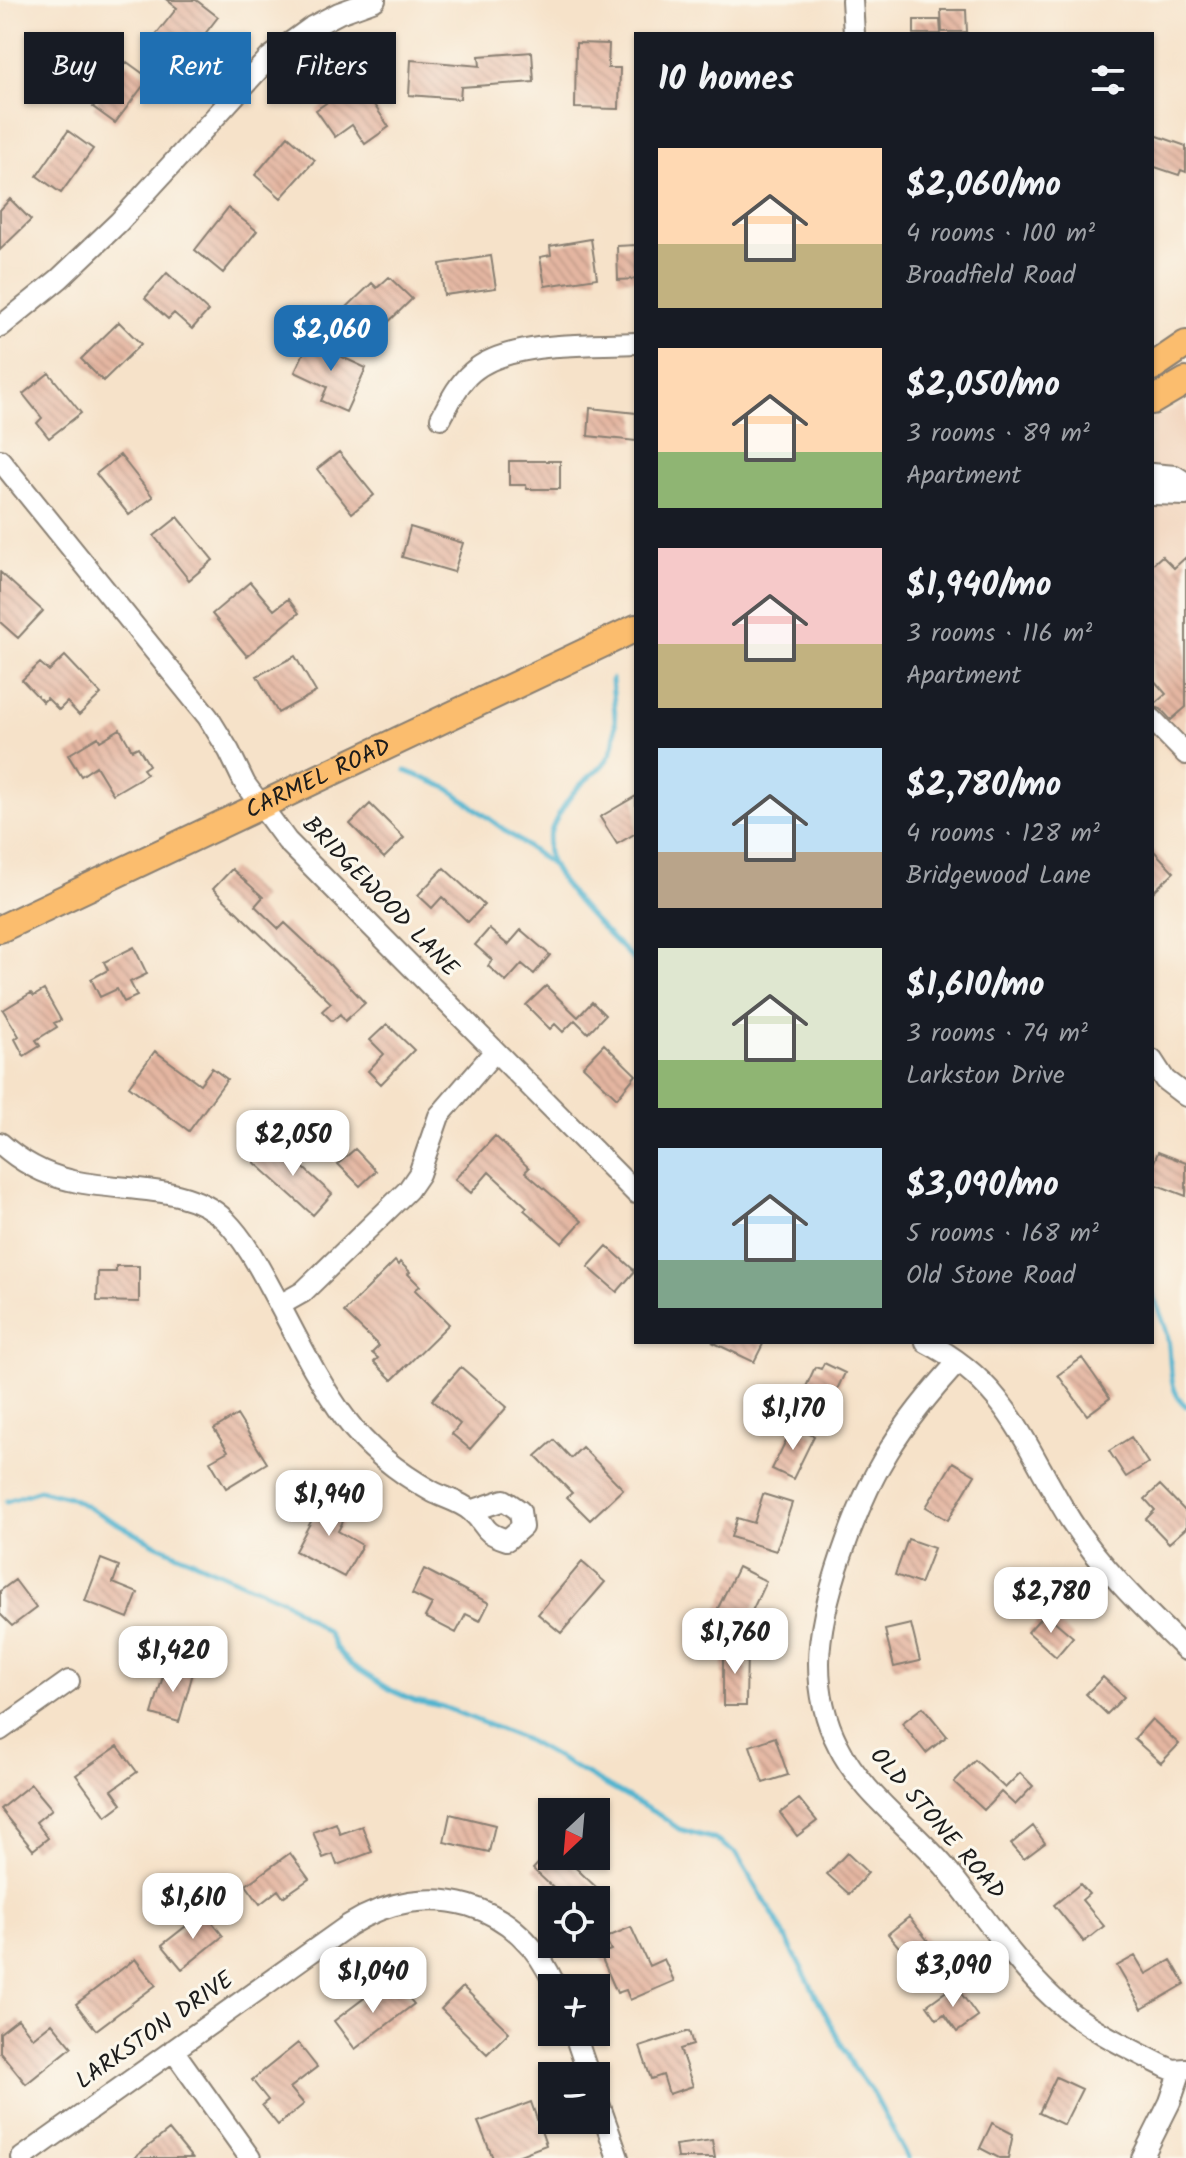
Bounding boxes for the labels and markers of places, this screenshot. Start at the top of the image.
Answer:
pin: $2,060 [266,305,396,373]
pin: $2,050 [228,1110,358,1178]
pin: $1,170 [728,1384,858,1452]
pin: $1,940 [264,1470,394,1538]
pin: $2,780 [986,1567,1116,1635]
pin: $1,760 [670,1608,800,1676]
pin: $1,420 [108,1626,238,1694]
pin: $1,610 [128,1873,258,1941]
pin: $3,090 [888,1941,1018,2009]
pin: $1,040 [308,1947,438,2015]

